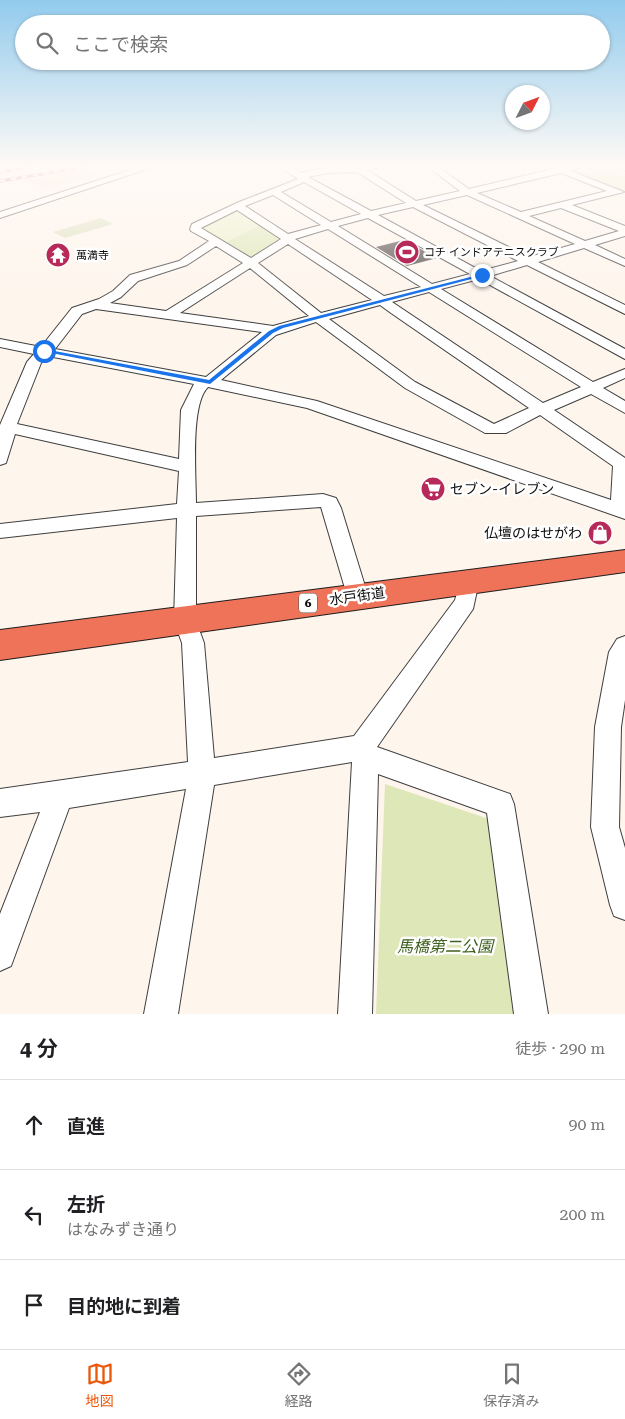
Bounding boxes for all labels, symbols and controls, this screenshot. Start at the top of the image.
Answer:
search box [15,15,610,70]
icon: search [33,29,61,57]
text: ここで検索 [73,33,168,56]
north arrow [505,85,550,130]
sports icon: コチ インドアテニスクラブ [394,239,420,265]
temple icon: 萬満寺 [45,242,71,268]
place label: コチ インドアテニスクラブ [424,246,559,259]
place label: 萬満寺 [76,249,109,262]
route end [471,264,494,287]
route start [33,340,56,363]
supermarket icon: セブン-イレブン [420,476,446,502]
place label: セブン-イレブン [450,481,554,497]
shop icon: 仏壇のはせがわ [587,520,613,546]
place label: 仏壇のはせがわ [484,525,582,541]
street label: 水戸街道 [328,584,386,608]
road number: 6 [299,594,317,612]
park label: 馬橋第二公園 [397,937,495,956]
text: 4 分 [20,1037,58,1061]
text: 徒歩 · 290 m [515,1039,605,1058]
icon: ahead [20,1111,48,1139]
text: 直進 [67,1115,105,1138]
text: 90 m [568,1115,605,1134]
text: 左折 [67,1193,105,1216]
icon: left [20,1201,48,1229]
text: 200 m [559,1205,605,1224]
text: はなみずき通り [67,1220,179,1239]
icon: arrive [20,1291,48,1319]
text: 目的地に到着 [67,1295,181,1318]
tab: 地図 [86,1360,114,1410]
tab: 経路 [285,1360,313,1410]
tab: 保存済み [484,1360,540,1410]

